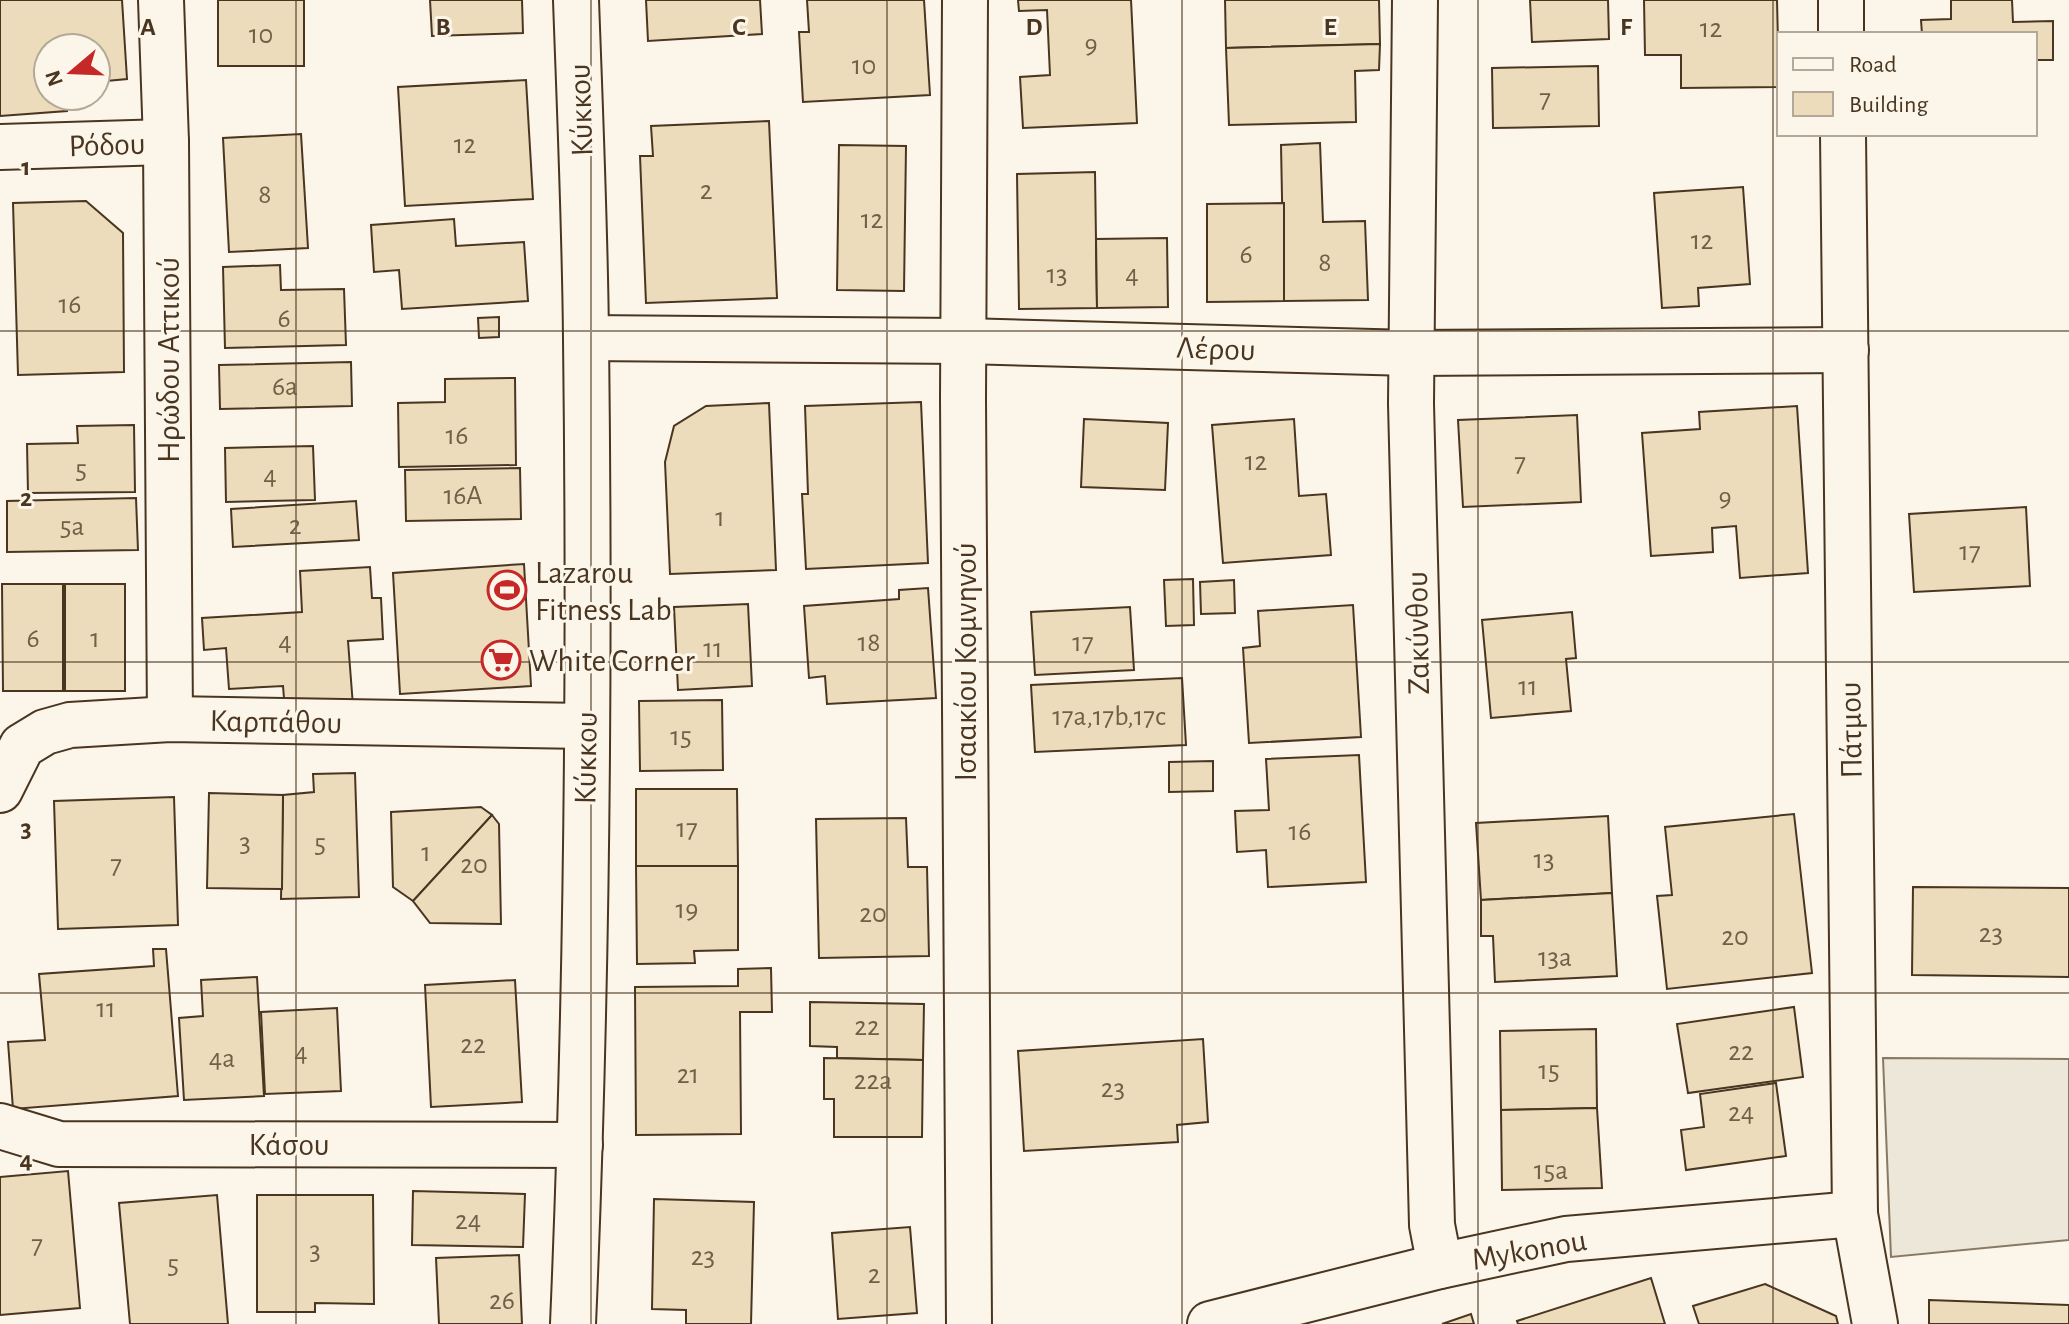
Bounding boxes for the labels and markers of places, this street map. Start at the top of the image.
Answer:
place label: Lazarou Fitness Lab [535,557,672,626]
sports icon: Lazarou Fitness Lab [486,569,528,611]
supermarket icon: White Corner [480,639,522,681]
place label: White Corner [529,645,695,677]

